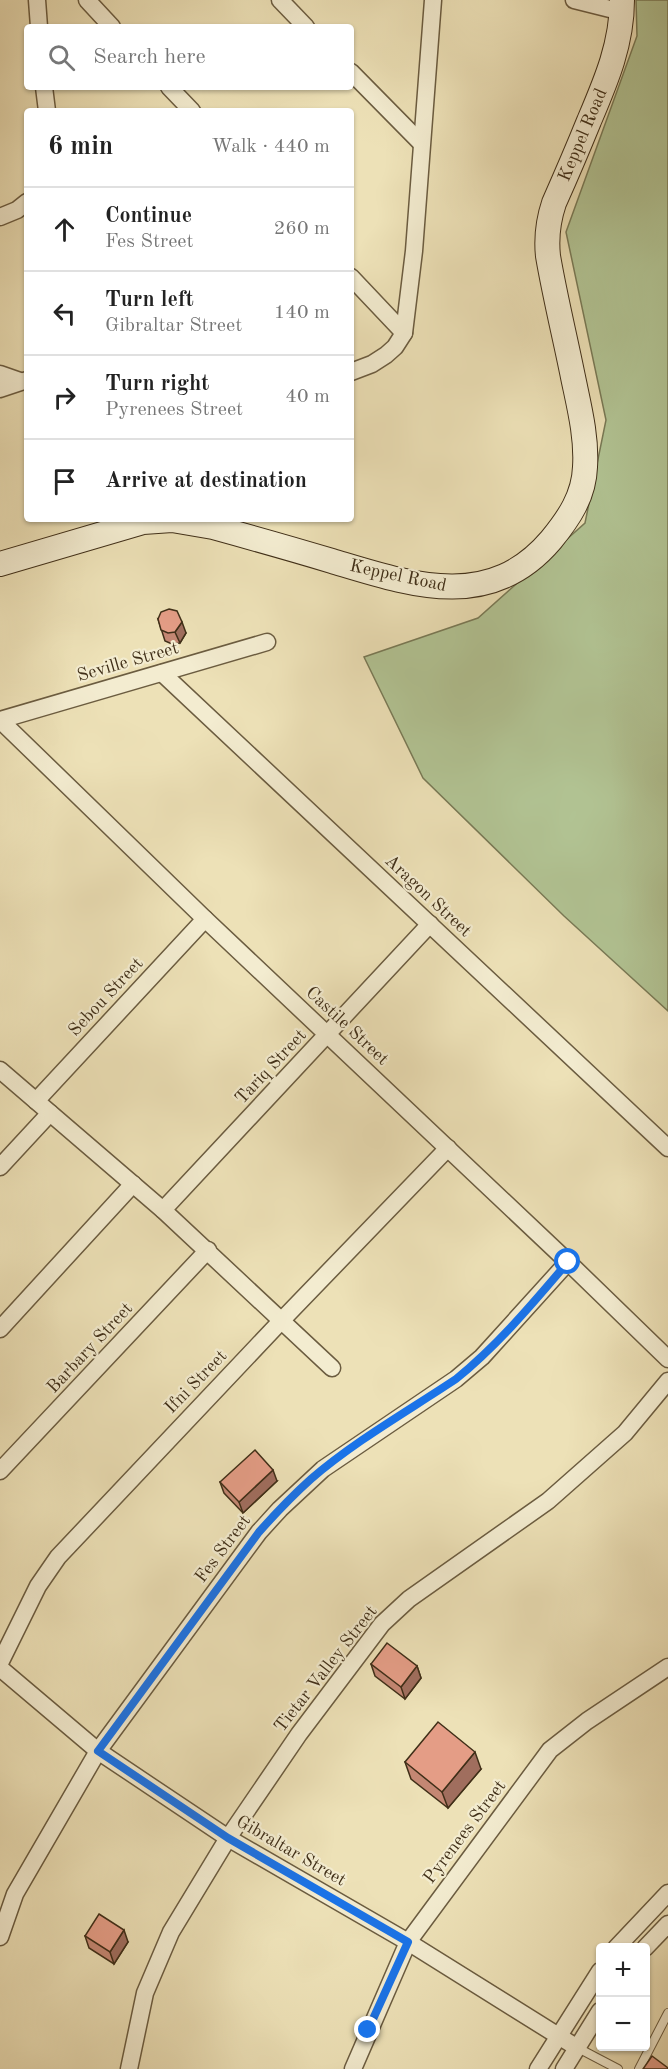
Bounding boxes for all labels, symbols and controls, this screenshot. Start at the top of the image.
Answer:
search box [24,24,354,90]
icon: search [45,41,78,74]
text: Search here [93,46,206,68]
street label: Keppel Road [555,86,611,184]
text: 6 min [48,134,113,160]
text: Walk · 440 m [211,137,330,157]
text: Continue [105,205,192,227]
icon: ahead [48,213,81,246]
text: 260 m [274,219,330,239]
text: Fes Street [105,232,194,252]
text: Turn left [105,289,194,311]
icon: left [48,297,81,330]
text: 140 m [274,303,330,323]
text: Gibraltar Street [105,316,242,336]
text: Turn right [105,373,209,395]
icon: right [48,381,81,414]
text: 40 m [285,387,330,407]
text: Pyrenees Street [105,400,243,420]
icon: arrive [48,465,81,498]
text: Arrive at destination [105,470,307,492]
street label: Keppel Road [348,557,448,595]
street label: Seville Street [75,639,181,685]
street label: Aragon Street [381,852,475,940]
street label: Sebou Street [65,954,147,1040]
street label: Castile Street [302,983,392,1069]
street label: Tariq Street [232,1026,310,1108]
route start [554,1248,580,1274]
street label: Barbary Street [44,1299,136,1397]
street label: Ifni Street [162,1347,230,1417]
street label: Fes Street [192,1512,254,1586]
street label: Tietar Valley Street [271,1602,381,1736]
street label: Pyrenees Street [420,1777,510,1887]
street label: Gibraltar Street [233,1812,349,1890]
map controls [596,1943,650,2051]
button: + [596,1943,650,1997]
button: − [596,1997,650,2051]
route end [354,2016,380,2042]

